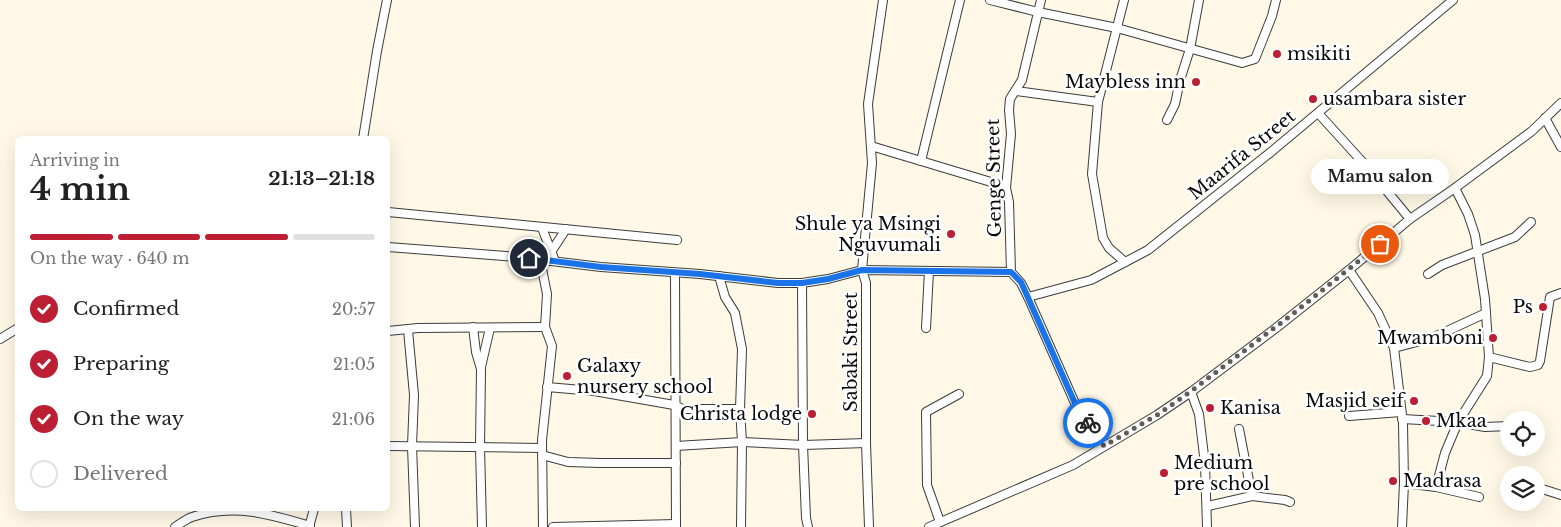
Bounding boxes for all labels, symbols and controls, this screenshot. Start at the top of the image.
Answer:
place label: msikiti [1287,43,1351,65]
marker: msikiti [1271,48,1283,60]
place label: Maybless inn [1065,71,1186,93]
marker: Maybless inn [1190,76,1202,88]
place label: usambara sister [1323,88,1466,110]
marker: usambara sister [1307,93,1319,105]
street label: Maarifa Street [1184,105,1300,205]
street label: Genge Street [982,118,1006,238]
text: Arriving in [30,150,120,170]
callout: Mamu salon [1311,159,1449,194]
text: Mamu salon [1327,166,1433,186]
text: 21:13–21:18 [268,167,375,190]
text: 4 min [30,169,130,209]
place label: Shule ya Msingi Nguvumali [795,213,941,256]
pin [1359,223,1401,265]
marker: Shule ya Msingi Nguvumali [945,228,957,240]
icon: bag [1366,230,1394,258]
pin [508,237,550,279]
icon: home [515,244,543,272]
text: On the way · 640 m [30,248,189,268]
street label: Sabaki Street [840,292,862,412]
icon: check [30,295,58,323]
place label: Ps [1513,296,1533,318]
text: Confirmed [73,297,179,320]
text: 20:57 [332,299,375,319]
marker: Ps [1537,301,1549,313]
place label: Mwamboni [1377,327,1483,349]
marker: Mwamboni [1487,332,1499,344]
icon: check [30,350,58,378]
text: Preparing [73,352,169,375]
text: 21:05 [333,354,375,374]
place label: Galaxy nursery school [577,355,713,398]
marker: Galaxy nursery school [561,370,573,382]
place label: Masjid seif [1305,390,1407,412]
marker: Masjid seif [1408,395,1420,407]
place label: Kanisa [1220,397,1281,419]
courier [1063,398,1113,448]
marker: Kanisa [1204,402,1216,414]
place label: Christa lodge [680,403,802,425]
icon: check [30,405,58,433]
text: On the way [73,407,184,430]
marker: Christa lodge [806,408,818,420]
text: 21:06 [332,409,375,429]
icon: bike [1074,409,1102,437]
place label: Mkaa [1436,410,1487,432]
map controls [1500,411,1545,511]
button: locate [1500,411,1545,456]
marker: Mkaa [1420,415,1432,427]
place label: Medium pre school [1174,452,1270,495]
text: Delivered [73,462,168,485]
button: layers [1500,466,1545,511]
marker: Medium pre school [1158,467,1170,479]
place label: Madrasa [1403,470,1481,492]
marker: Madrasa [1387,475,1399,487]

